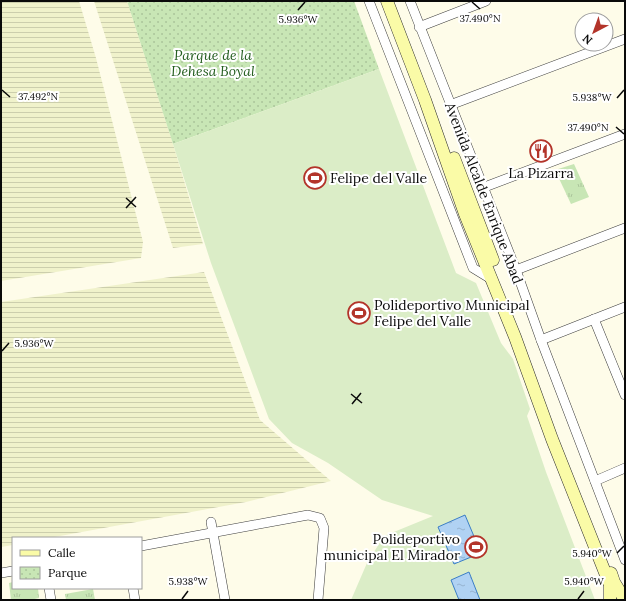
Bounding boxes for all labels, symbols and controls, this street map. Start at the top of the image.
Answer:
text: 37.490°N [459,12,501,25]
north arrow [574,12,614,52]
text: 5.936°W [278,13,319,26]
text: N [579,31,595,48]
park label: Parque de la Dehesa Boyal [171,46,255,80]
text: 37.492°N [18,90,58,103]
text: 5.938°W [573,91,612,104]
street label: Avenida Alcalde Enrique Abad [441,99,527,286]
text: 37.490°N [567,121,609,134]
restaurant icon: La Pizarra [528,138,554,164]
place label: La Pizarra [508,164,574,182]
sports icon: Felipe del Valle [302,165,328,191]
place label: Felipe del Valle [330,169,428,187]
place label: Polideportivo Municipal Felipe del Valle [374,296,530,330]
sports icon: Polideportivo Municipal Felipe del Valle [346,300,372,326]
text: 5.936°W [14,337,55,350]
place label: Polideportivo municipal El Mirador [323,530,460,564]
sports icon: Polideportivo municipal El Mirador [463,534,489,560]
legend [12,537,142,589]
text: Calle [48,545,76,560]
text: 5.940°W [572,547,613,560]
text: Parque [48,565,88,580]
text: 5.938°W [169,575,208,588]
text: 5.940°W [564,575,605,588]

